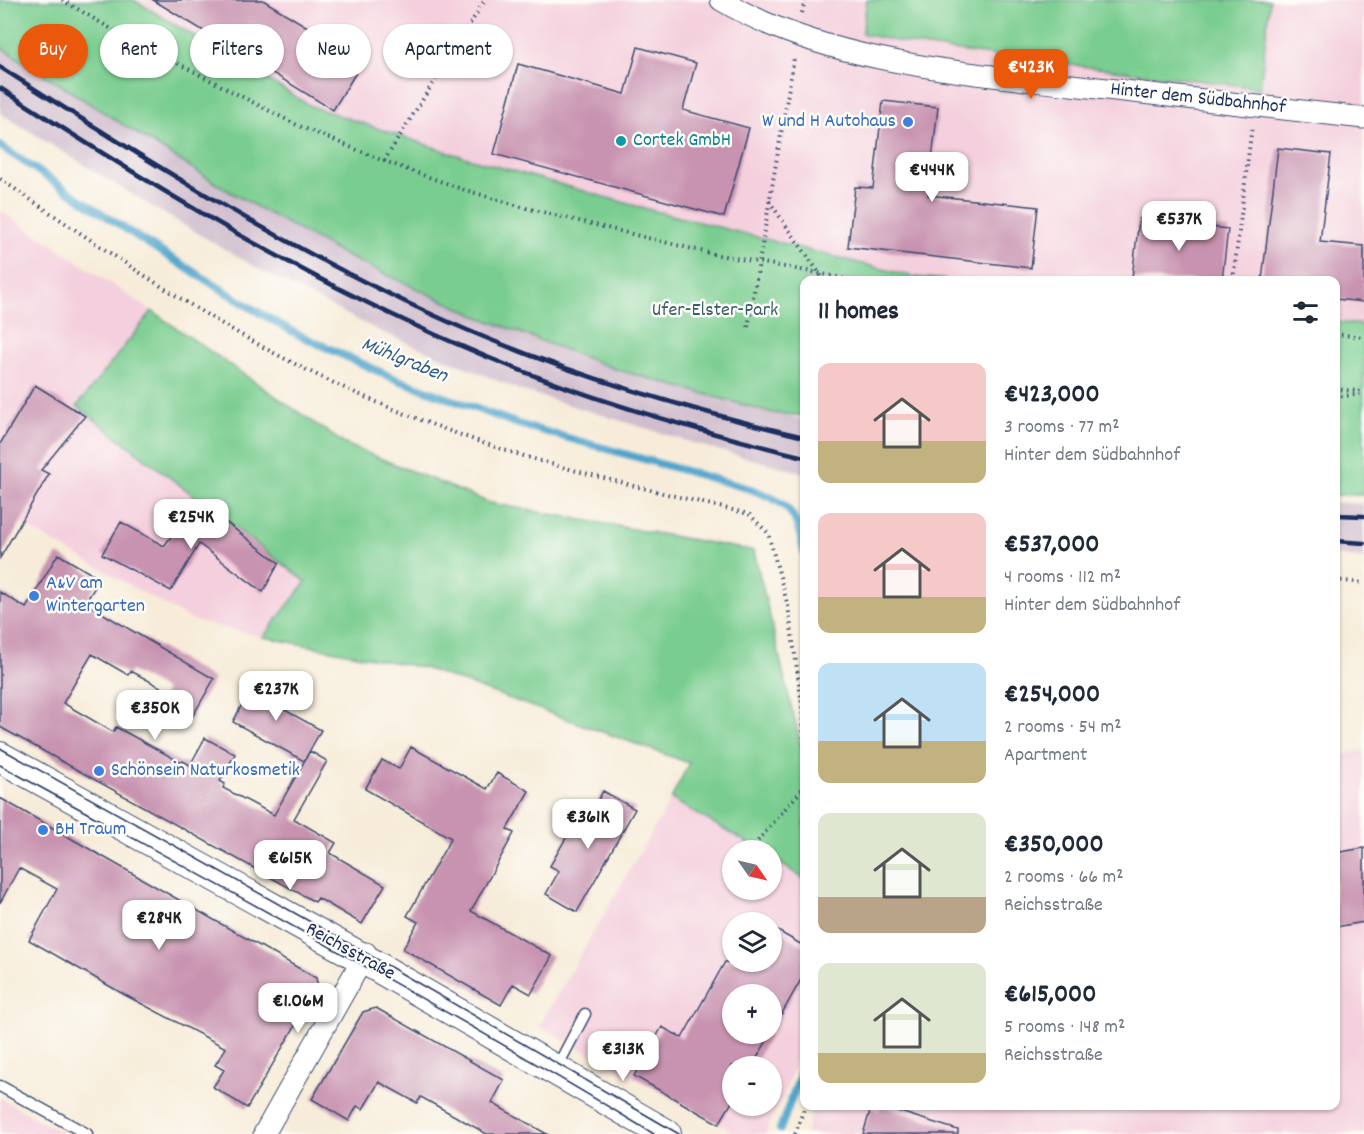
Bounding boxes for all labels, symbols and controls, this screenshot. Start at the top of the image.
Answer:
chip: Buy [18,24,88,78]
chip: Rent [100,24,178,78]
chip: Filters [190,24,284,78]
chip: New [296,24,371,78]
chip: Apartment [383,24,513,78]
pin: €423K [989,49,1073,100]
text: €423K [1008,54,1054,82]
street label: Hinter dem Südbahnhof [1109,76,1288,122]
place label: W und H Autohaus [762,108,896,136]
marker: W und H Autohaus [901,115,915,129]
place label: Cortek GmbH [633,127,731,155]
marker: Cortek GmbH [614,134,628,148]
pin: €444K [890,152,974,203]
text: €444K [909,157,955,185]
pin: €537K [1137,201,1221,252]
text: €537K [1156,206,1202,234]
text: 11 homes [818,294,899,331]
icon: filters [1289,296,1322,329]
park label: Ufer-Elster-Park [652,297,778,325]
water label: Mühlgraben [356,330,453,392]
text: €423,000 [1004,377,1100,414]
icon: home [866,387,938,459]
text: 3 rooms · 77 m² [1004,414,1120,442]
text: Hinter dem Südbahnhof [1004,442,1180,470]
pin: €254K [149,499,233,550]
text: €254K [168,504,214,532]
text: €537,000 [1004,527,1100,564]
icon: home [866,537,938,609]
text: 4 rooms · 112 m² [1004,564,1121,592]
place label: A&V am Wintergarten [46,570,145,621]
marker: A&V am Wintergarten [27,589,41,603]
text: Hinter dem Südbahnhof [1004,592,1180,620]
pin: €237K [234,671,318,722]
text: €237K [253,676,299,704]
text: €254,000 [1004,677,1100,714]
icon: home [866,687,938,759]
pin: €350K [113,690,197,741]
text: €350K [130,695,180,723]
text: 2 rooms · 54 m² [1004,714,1122,742]
text: Apartment [1004,742,1087,770]
place label: Schönsein Naturkosmetik [111,757,300,785]
marker: Schönsein Naturkosmetik [92,764,106,778]
pin: €361K [546,799,630,850]
text: €361K [566,804,610,832]
place label: BH Traum [55,816,126,844]
marker: BH Traum [36,823,50,837]
text: €350,000 [1004,827,1104,864]
icon: home [866,837,938,909]
pin: €615K [248,840,332,891]
north arrow [722,840,782,900]
map controls [722,840,782,1116]
text: €615K [268,845,312,873]
text: 2 rooms · 66 m² [1004,864,1124,892]
text: Reichsstraße [1004,892,1103,920]
pin: €284K [117,900,201,951]
text: €284K [136,905,182,933]
button: layers [722,912,782,972]
street label: Reichsstraße [300,916,400,988]
text: €615,000 [1004,977,1096,1014]
pin: €1.06M [249,983,347,1034]
button: + [722,984,782,1044]
icon: home [866,987,938,1059]
text: €1.06M [272,988,324,1016]
text: 5 rooms · 148 m² [1004,1014,1125,1042]
pin: €313K [581,1031,665,1082]
text: €313K [602,1036,644,1064]
text: Reichsstraße [1004,1042,1103,1070]
button: − [722,1056,782,1116]

